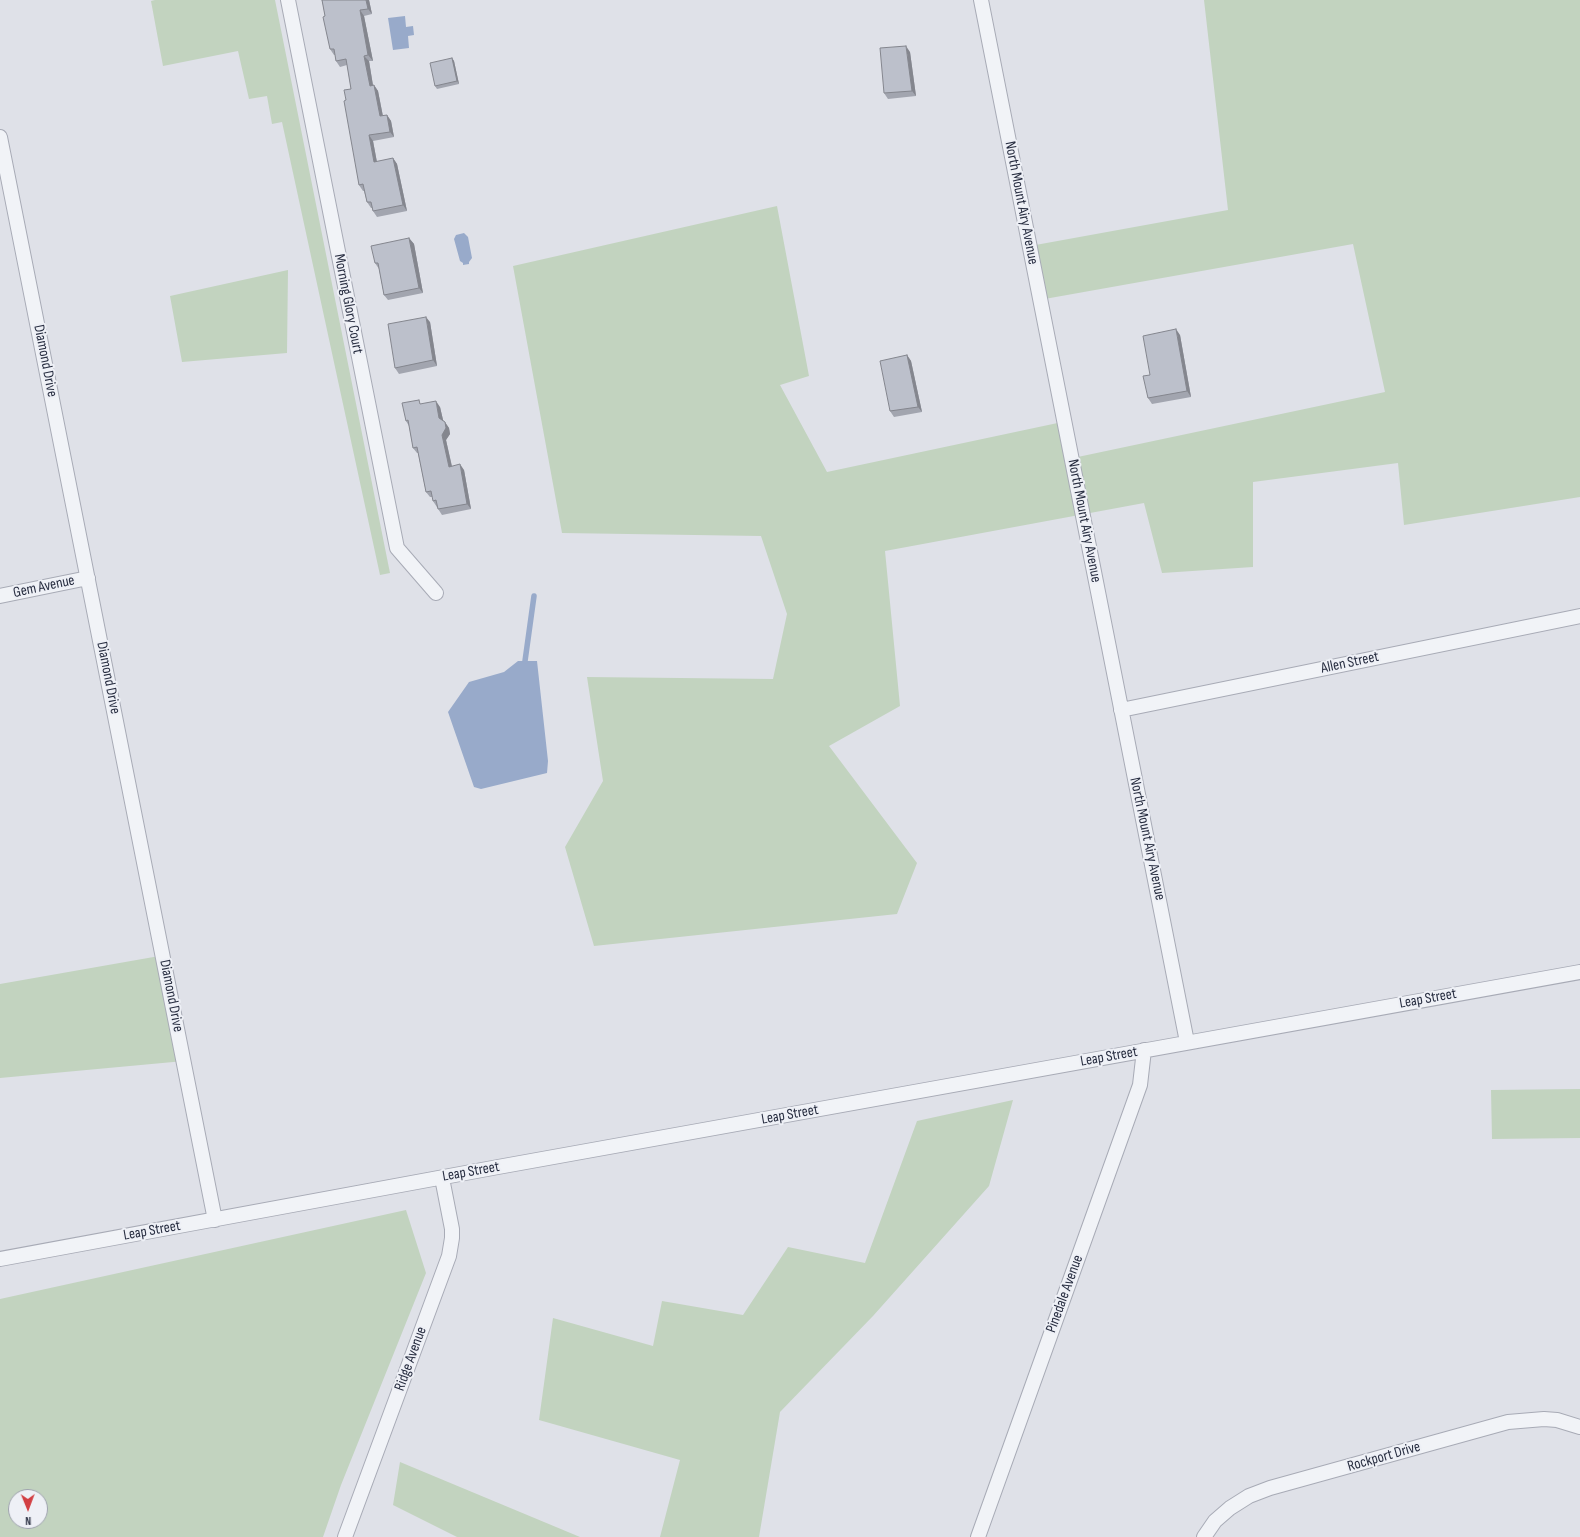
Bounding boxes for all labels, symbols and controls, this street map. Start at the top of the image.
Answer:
street label: North Mount Airy Avenue [1000,140,1042,266]
street label: Morning Glory Court [330,253,366,355]
street label: Diamond Drive [29,323,61,399]
street label: North Mount Airy Avenue [1063,458,1105,584]
street label: Gem Avenue [12,572,76,602]
street label: Diamond Drive [92,640,124,716]
street label: Allen Street [1319,648,1381,678]
street label: North Mount Airy Avenue [1125,776,1169,902]
street label: Diamond Drive [155,958,187,1034]
street label: Leap Street [1398,985,1458,1013]
street label: Leap Street [1079,1043,1139,1071]
street label: Leap Street [760,1101,820,1129]
street label: Leap Street [441,1158,501,1186]
street label: Leap Street [122,1217,182,1245]
street label: Pinedale Avenue [1043,1253,1087,1335]
street label: Ridge Avenue [391,1324,431,1394]
street label: Rockport Drive [1346,1438,1422,1476]
north arrow [8,1489,48,1529]
text: N [25,1514,31,1527]

